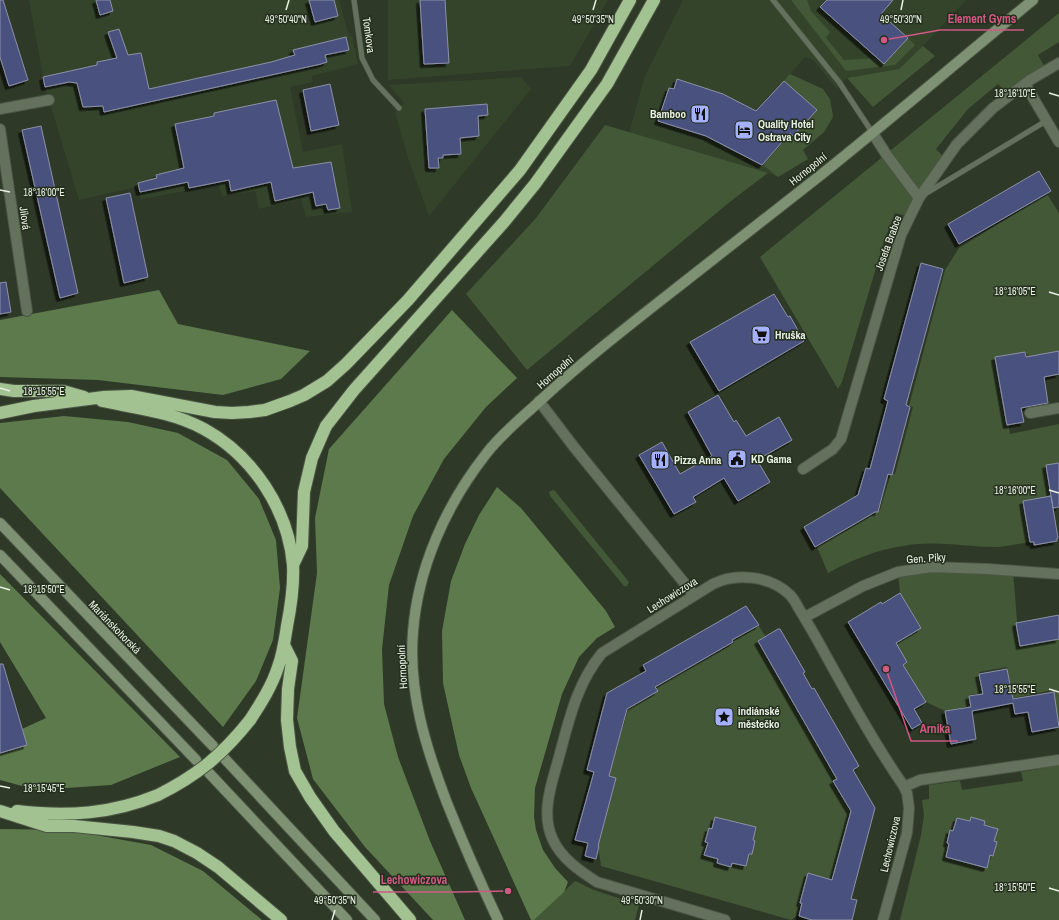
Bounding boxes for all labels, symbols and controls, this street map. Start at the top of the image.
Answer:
callout: Element Gyms [940,6,1024,30]
text: Element Gyms [948,11,1017,27]
text: 49°50'40"N [265,13,307,26]
text: 49°50'35"N [572,13,614,26]
text: 49°50'30"N [880,13,922,26]
street label: Tomkova [360,16,378,54]
text: 18°16'10"E [994,87,1036,100]
restaurant icon: Bamboo [689,103,711,125]
place label: Bamboo [650,107,686,121]
place label: Quality Hotel Ostrava City [758,117,814,144]
hotel icon: Quality Hotel Ostrava City [733,119,755,141]
street label: Hornopolní [786,149,830,188]
text: 18°16'00"E [23,186,65,199]
street label: Jílová [16,205,34,231]
street label: Josefa Brabce [872,214,904,272]
text: 18°16'05"E [994,285,1036,298]
supermarket icon: Hruška [750,324,772,346]
place label: Hruška [775,328,806,342]
street label: Hornopolní [534,352,577,392]
text: 18°15'55"E [23,385,65,398]
public building icon: KD Gama [726,448,748,470]
restaurant icon: Pizza Anna [649,449,671,471]
place label: KD Gama [751,452,792,466]
place label: Pizza Anna [674,453,721,467]
text: 18°16'00"E [994,484,1036,497]
street label: Gen. Píky [906,550,947,566]
street label: Lechowiczova [644,574,700,616]
text: 18°15'50"E [23,583,65,596]
street label: Mariánskohorská [86,597,144,657]
street label: Hornopolní [394,644,410,689]
text: 18°15'55"E [994,683,1036,696]
place label: indiánské městečko [738,704,780,731]
place icon: indiánské městečko [713,706,735,728]
callout: Arnika [911,717,958,741]
text: Arnika [920,721,951,737]
text: 18°15'45"E [23,782,65,795]
street label: Lechowiczova [877,815,903,873]
callout: Lechowiczova [373,868,456,892]
text: Lechowiczova [381,872,448,888]
text: 18°15'50"E [994,881,1036,894]
text: 49°50'35"N [314,894,356,907]
text: 49°50'30"N [621,894,663,907]

